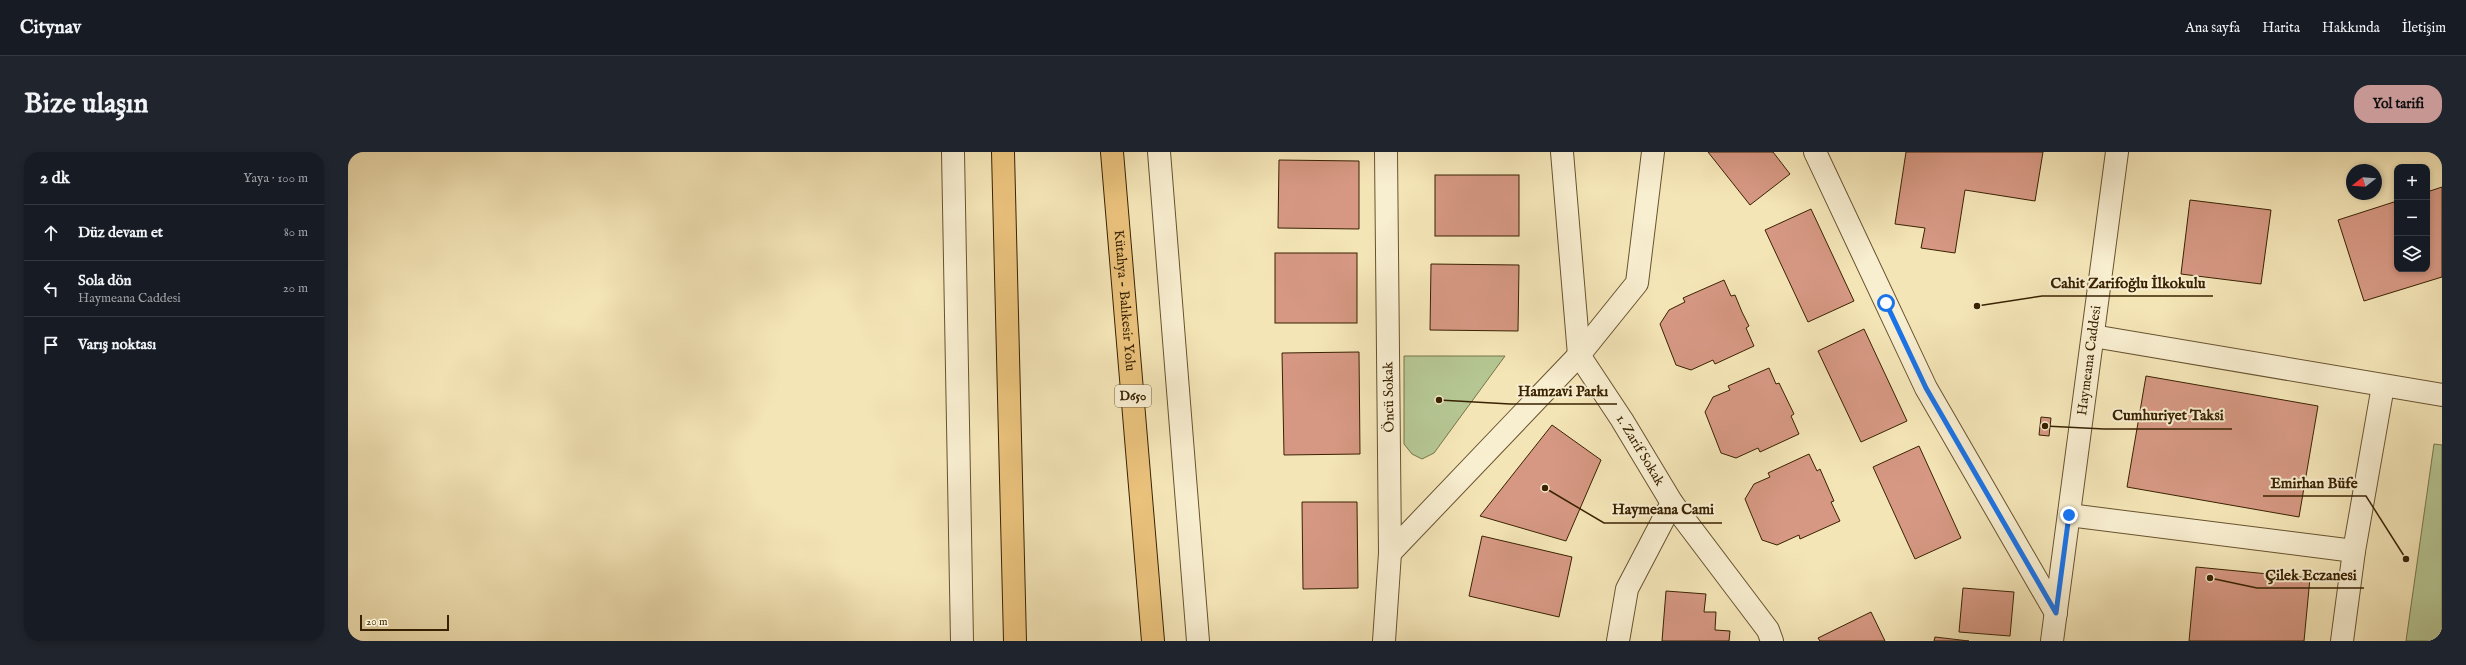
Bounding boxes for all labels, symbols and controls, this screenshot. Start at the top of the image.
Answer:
text: Citynav [20,16,81,40]
text: Ana sayfa [2185,19,2240,37]
text: Harita [2262,19,2300,37]
text: Hakkında [2322,19,2380,37]
text: İletişim [2402,19,2446,37]
button: Yol tarifi [2354,85,2442,123]
text: Bize ulaşın [24,87,148,122]
north arrow [2346,164,2382,200]
map controls [2394,164,2430,272]
button: + [2394,164,2430,200]
text: 2 dk [40,168,70,189]
text: Yaya · 100 m [243,170,308,187]
button: − [2394,200,2430,236]
icon: ahead [40,222,62,244]
text: Düz devam et [78,223,163,242]
text: 80 m [284,224,308,241]
street label: Kütahya - Balıkesir Yolu [1110,229,1139,372]
button: layers [2394,236,2430,272]
callout: Cahit Zarifoğlu İlkokulu [2042,269,2213,296]
text: Sola dön [78,271,132,290]
text: Cahit Zarifoğlu İlkokulu [2051,274,2206,293]
icon: left [40,278,62,300]
text: 20 m [283,280,308,297]
text: Haymeana Caddesi [78,290,181,307]
route start [1877,294,1895,312]
street label: Haymeana Caddesi [2073,304,2106,417]
icon: arrive [40,334,62,356]
text: Varış noktası [78,335,156,354]
street label: Öncü Sokak [1378,361,1399,433]
callout: Hamzavi Parkı [1510,377,1617,404]
text: Hamzavi Parkı [1518,382,1608,401]
road number: D650 [1115,385,1151,407]
callout: Cumhuriyet Taksi [2104,402,2232,429]
text: Cumhuriyet Taksi [2112,406,2224,425]
street label: 1. Zarif Sokak [1612,411,1669,490]
callout: Emirhan Büfe [2263,469,2366,496]
text: Emirhan Büfe [2270,474,2358,493]
callout: Haymeana Cami [1604,496,1722,523]
text: Haymeana Cami [1612,500,1714,519]
route end [2060,506,2078,524]
callout: Çilek Eczanesi [2257,561,2364,588]
text: Çilek Eczanesi [2265,566,2357,585]
scale bar [360,613,449,632]
text: 20 m [366,615,387,629]

